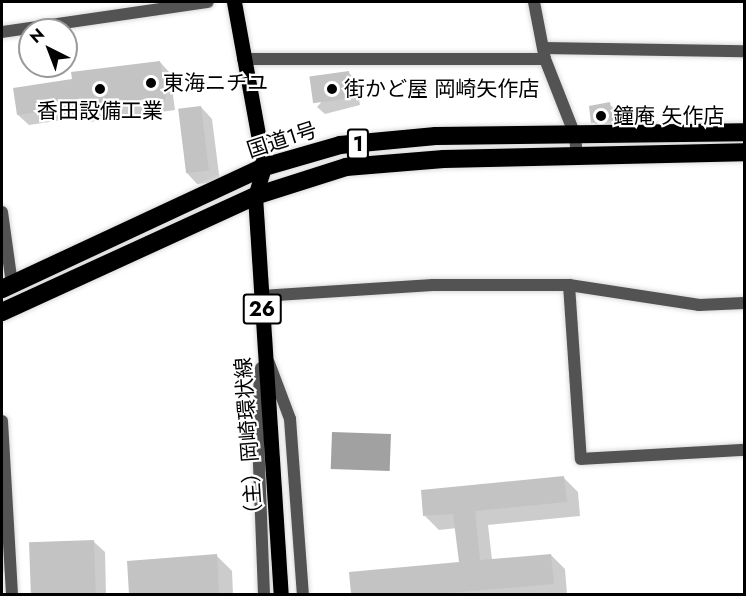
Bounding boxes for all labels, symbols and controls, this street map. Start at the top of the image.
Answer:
north arrow [18,18,78,78]
text: N [25,23,49,49]
place label: 東海ニチユ [163,70,268,96]
marker: 東海ニチユ [144,76,158,90]
place label: 街かど屋 岡崎矢作店 [344,76,539,102]
marker: 香田設備工業 [93,82,107,96]
marker: 街かど屋 岡崎矢作店 [325,82,339,96]
place label: 香田設備工業 [37,98,163,124]
place label: 鐘庵 矢作店 [613,103,724,129]
marker: 鐘庵 矢作店 [594,109,608,123]
street label: 国道1号 [244,117,320,163]
road number: 1 [346,127,370,161]
road number: 26 [242,292,282,326]
street label: （主）岡崎環状線 [231,356,267,526]

